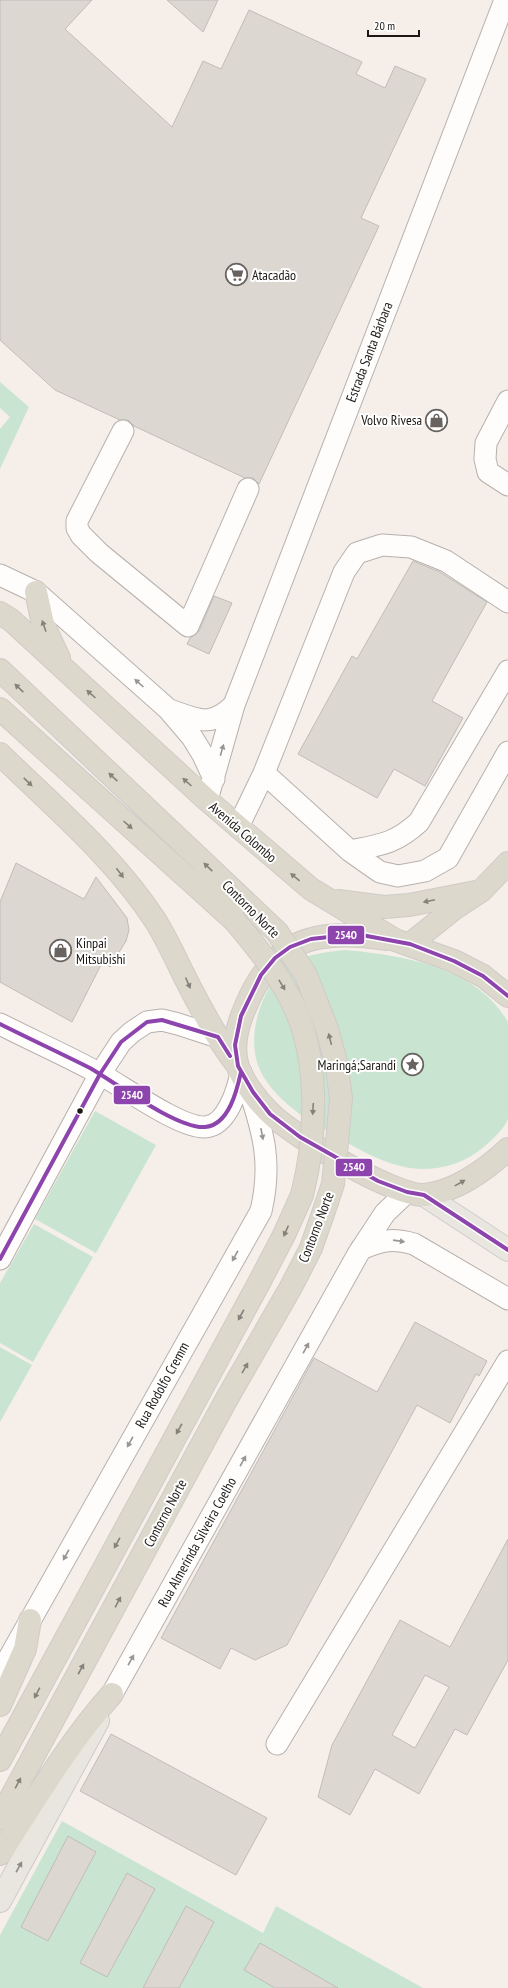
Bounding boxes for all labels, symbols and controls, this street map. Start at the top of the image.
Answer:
scale bar [368,12,419,38]
text: 20 m [374,18,395,33]
supermarket icon: Atacadão [224,262,250,288]
place label: Atacadão [252,266,296,284]
street label: Estrada Santa Bárbara [342,299,396,405]
shop icon: Volvo Rivesa [424,407,450,433]
place label: Volvo Rivesa [360,411,422,429]
one-way arrow [41,619,47,631]
one-way arrow [134,679,144,688]
one-way arrow [14,683,24,693]
one-way arrow [86,689,96,699]
one-way arrow [219,743,225,755]
one-way arrow [108,772,118,782]
one-way arrow [23,777,33,786]
one-way arrow [182,777,192,787]
street label: Avenida Colombo [205,798,281,866]
one-way arrow [123,820,133,830]
one-way arrow [202,862,213,871]
one-way arrow [116,868,124,879]
one-way arrow [290,872,301,881]
street label: Contorno Norte [218,876,284,942]
one-way arrow [423,899,435,905]
line badge: 254O [327,925,365,945]
text: 254O [335,928,357,942]
place label: Kinpai Mitsubishi [76,934,126,968]
shop icon: Kinpai Mitsubishi [47,938,73,964]
one-way arrow [185,978,191,989]
one-way arrow [279,979,286,991]
one-way arrow [327,1033,333,1045]
place icon: Maringá;Sarandi [399,1052,425,1078]
place label: Maringá;Sarandi [318,1056,396,1074]
line badge: 254O [113,1085,151,1105]
text: 254O [121,1088,143,1102]
one-way arrow [310,1103,316,1116]
unlabelled marker [75,1106,85,1116]
one-way arrow [260,1127,266,1140]
line badge: 254O [335,1158,373,1177]
text: 254O [343,1160,365,1174]
one-way arrow [454,1179,466,1186]
street label: Contorno Norte [294,1189,338,1265]
one-way arrow [283,1225,289,1237]
one-way arrow [392,1238,405,1244]
one-way arrow [232,1250,239,1262]
one-way arrow [238,1309,245,1321]
street label: Rua Rodolfo Cremm [131,1339,193,1431]
one-way arrow [303,1342,309,1353]
one-way arrow [241,1362,248,1374]
one-way arrow [176,1423,183,1435]
one-way arrow [127,1436,134,1448]
one-way arrow [239,1455,246,1467]
street label: Rua Almerinda Silveira Coelho [154,1474,240,1610]
street label: Contorno Norte [140,1476,190,1550]
one-way arrow [114,1537,120,1549]
one-way arrow [63,1550,70,1561]
one-way arrow [115,1596,121,1608]
one-way arrow [128,1654,135,1666]
one-way arrow [77,1663,84,1675]
one-way arrow [33,1687,40,1699]
one-way arrow [15,1777,21,1789]
one-way arrow [15,1861,22,1873]

